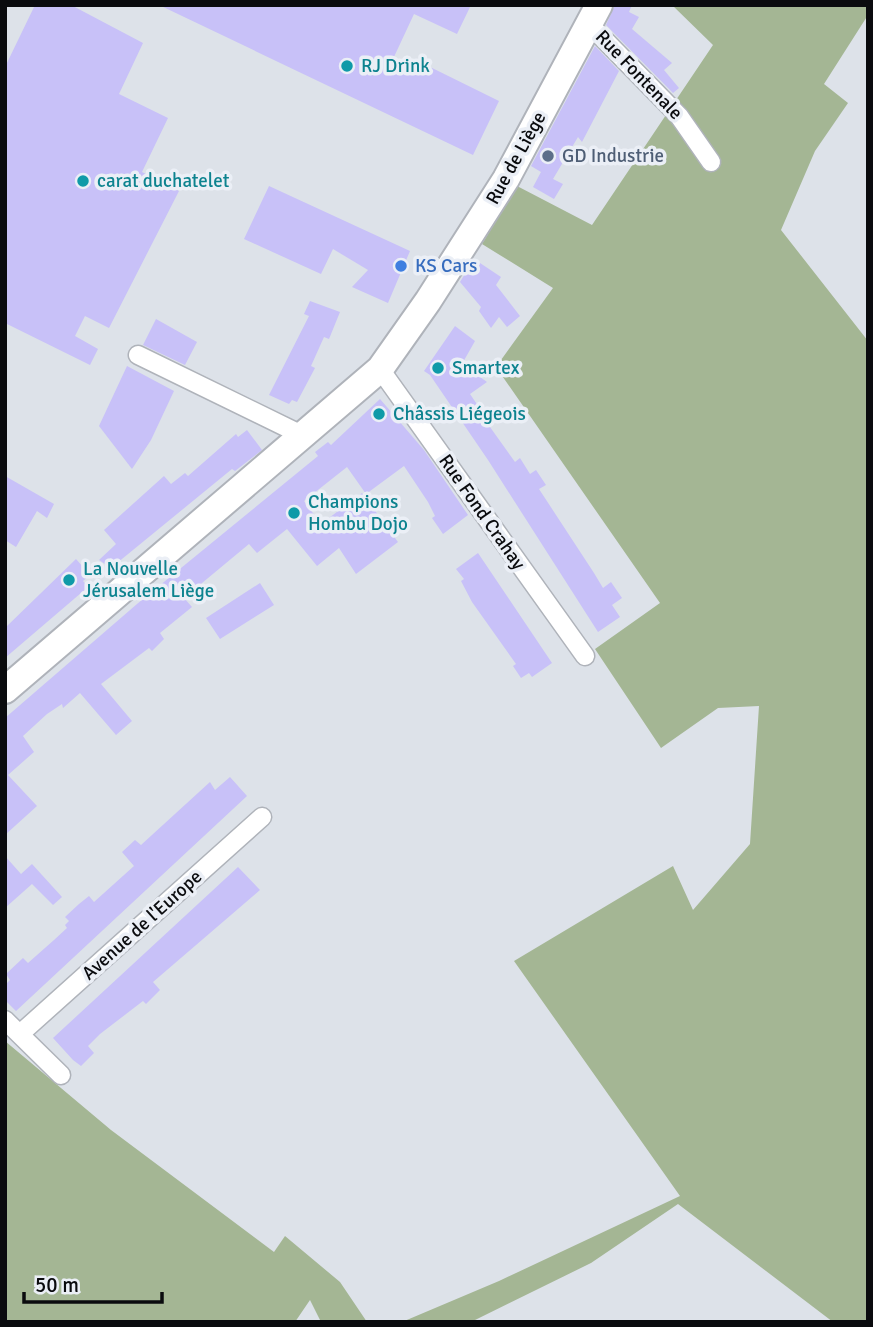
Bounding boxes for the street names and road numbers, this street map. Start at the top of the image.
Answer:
street label: Rue Fontenale [590,25,688,125]
street label: Rue de Liège [481,107,551,209]
street label: Rue Fond Crahay [433,450,531,574]
street label: Avenue de l'Europe [77,865,207,985]

